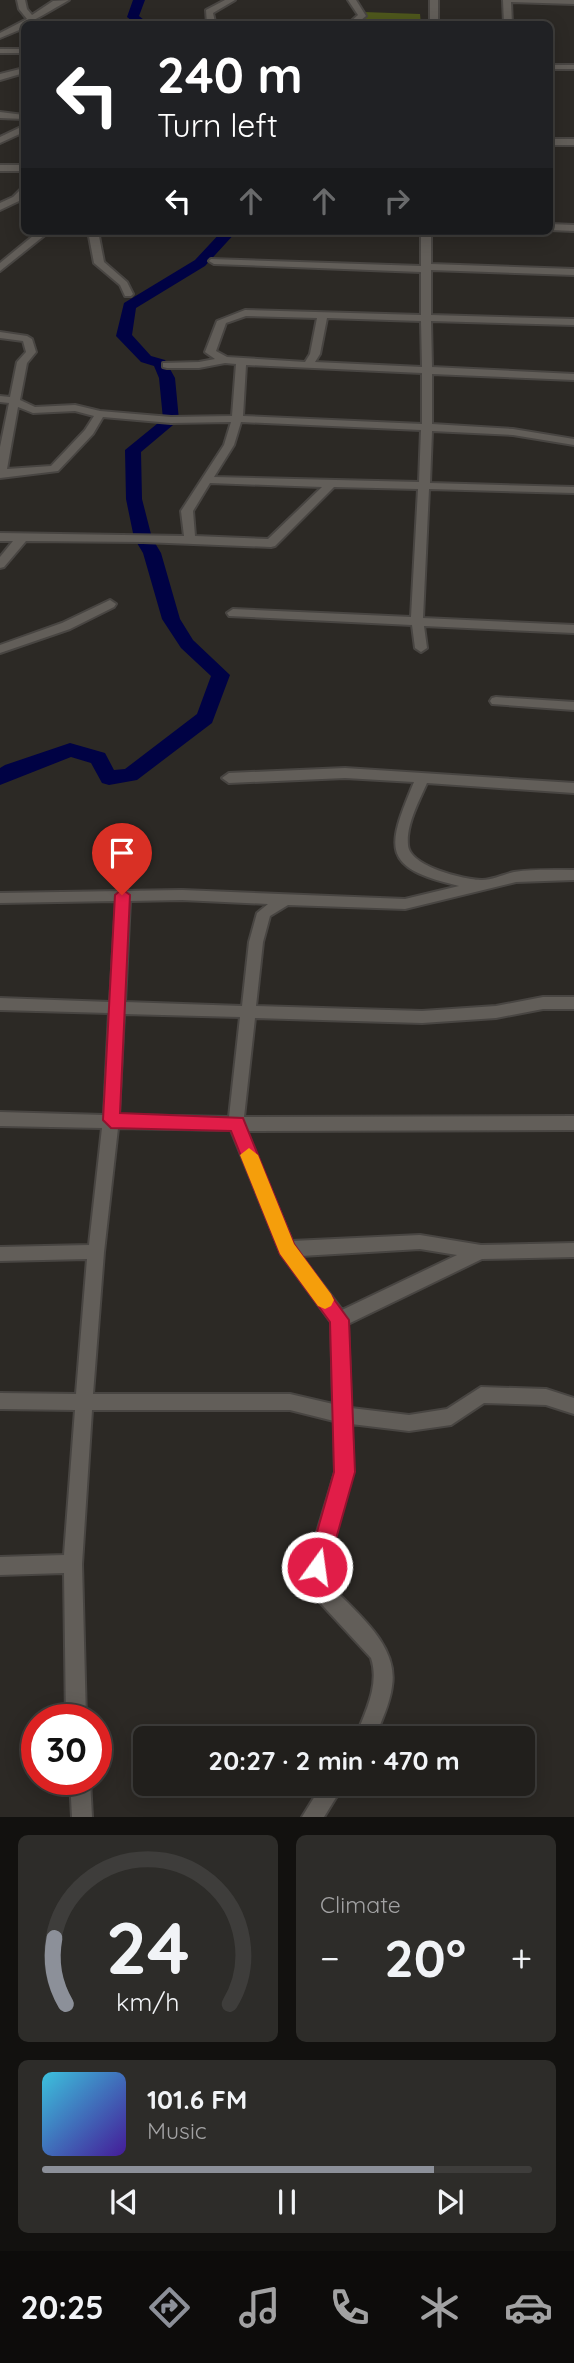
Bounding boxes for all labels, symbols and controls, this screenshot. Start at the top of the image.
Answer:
text: 240 m [157,44,303,105]
icon: left [42,49,133,140]
text: Turn left [157,105,278,145]
icon: left [159,182,197,220]
icon: ahead [232,182,270,220]
icon: ahead [305,182,343,220]
icon: right [378,182,416,220]
pin [92,823,152,895]
icon: arrive [103,834,141,872]
position arrow [280,1530,354,1604]
speed limit sign: 30 [21,1704,112,1795]
text: 20:27 · 2 min · 470 m [208,1744,460,1777]
text: Climate [320,1890,401,1919]
text: 24 [106,1902,190,1993]
text: 20° [384,1925,466,1990]
text: − [320,1934,340,1982]
text: + [511,1934,532,1982]
text: km/h [116,1986,180,2017]
text: 101.6 FM [147,2083,247,2116]
text: Music [147,2116,207,2145]
icon: previous [105,2183,143,2221]
icon: pause [268,2183,306,2221]
icon: next [431,2183,469,2221]
icon: directions [145,2283,194,2332]
icon: music [235,2283,284,2332]
icon: phone [325,2283,374,2332]
icon: climate [415,2283,464,2332]
icon: car [504,2283,553,2332]
text: 20:25 [20,2287,104,2327]

